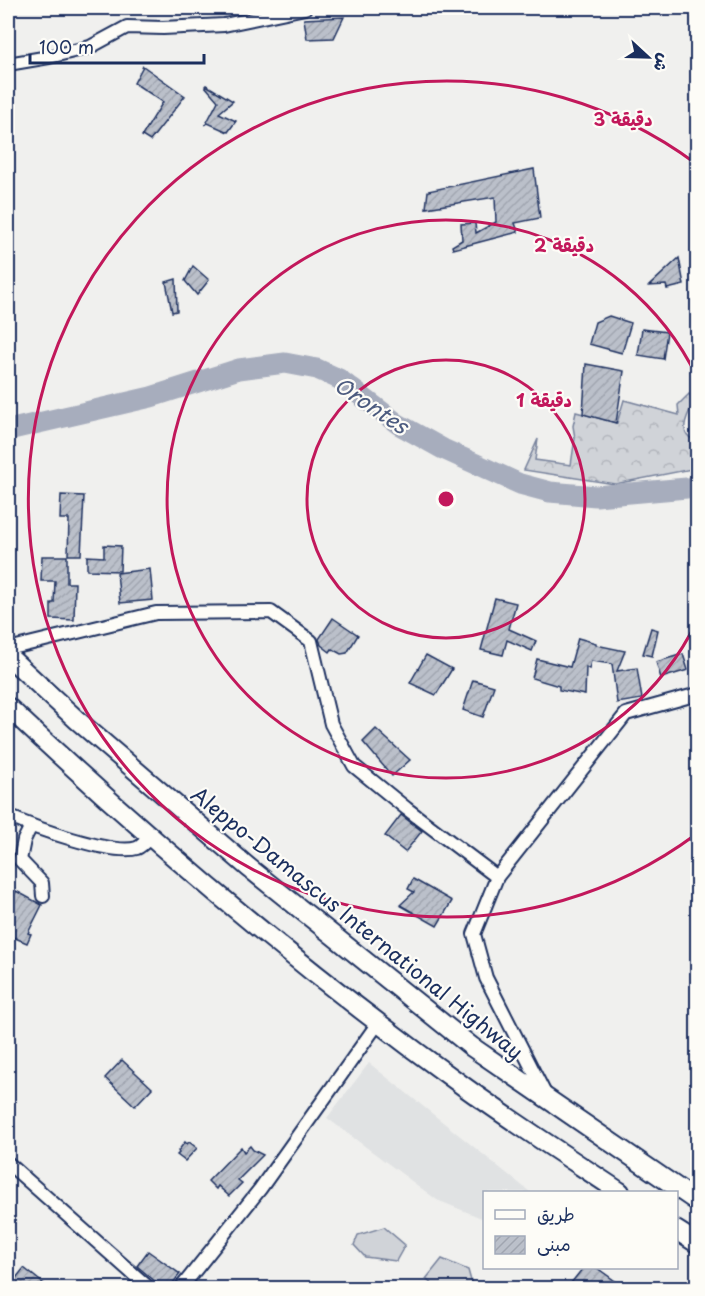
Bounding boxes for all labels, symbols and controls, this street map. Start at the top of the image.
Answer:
scale bar [30,27,204,65]
north arrow [618,27,678,87]
text: 100 m [39,33,94,60]
text: ش [648,50,677,76]
text: 3 دقيقة [593,105,653,132]
text: 2 دقيقة [534,231,594,258]
water label: Orontes [328,367,418,442]
text: 1 دقيقة [516,386,572,413]
centre of rings [436,489,456,509]
street label: Aleppo-Damascus International Highway [185,778,531,1066]
legend [483,1191,678,1269]
text: طريق [537,1200,575,1227]
text: مبنى [537,1230,571,1257]

